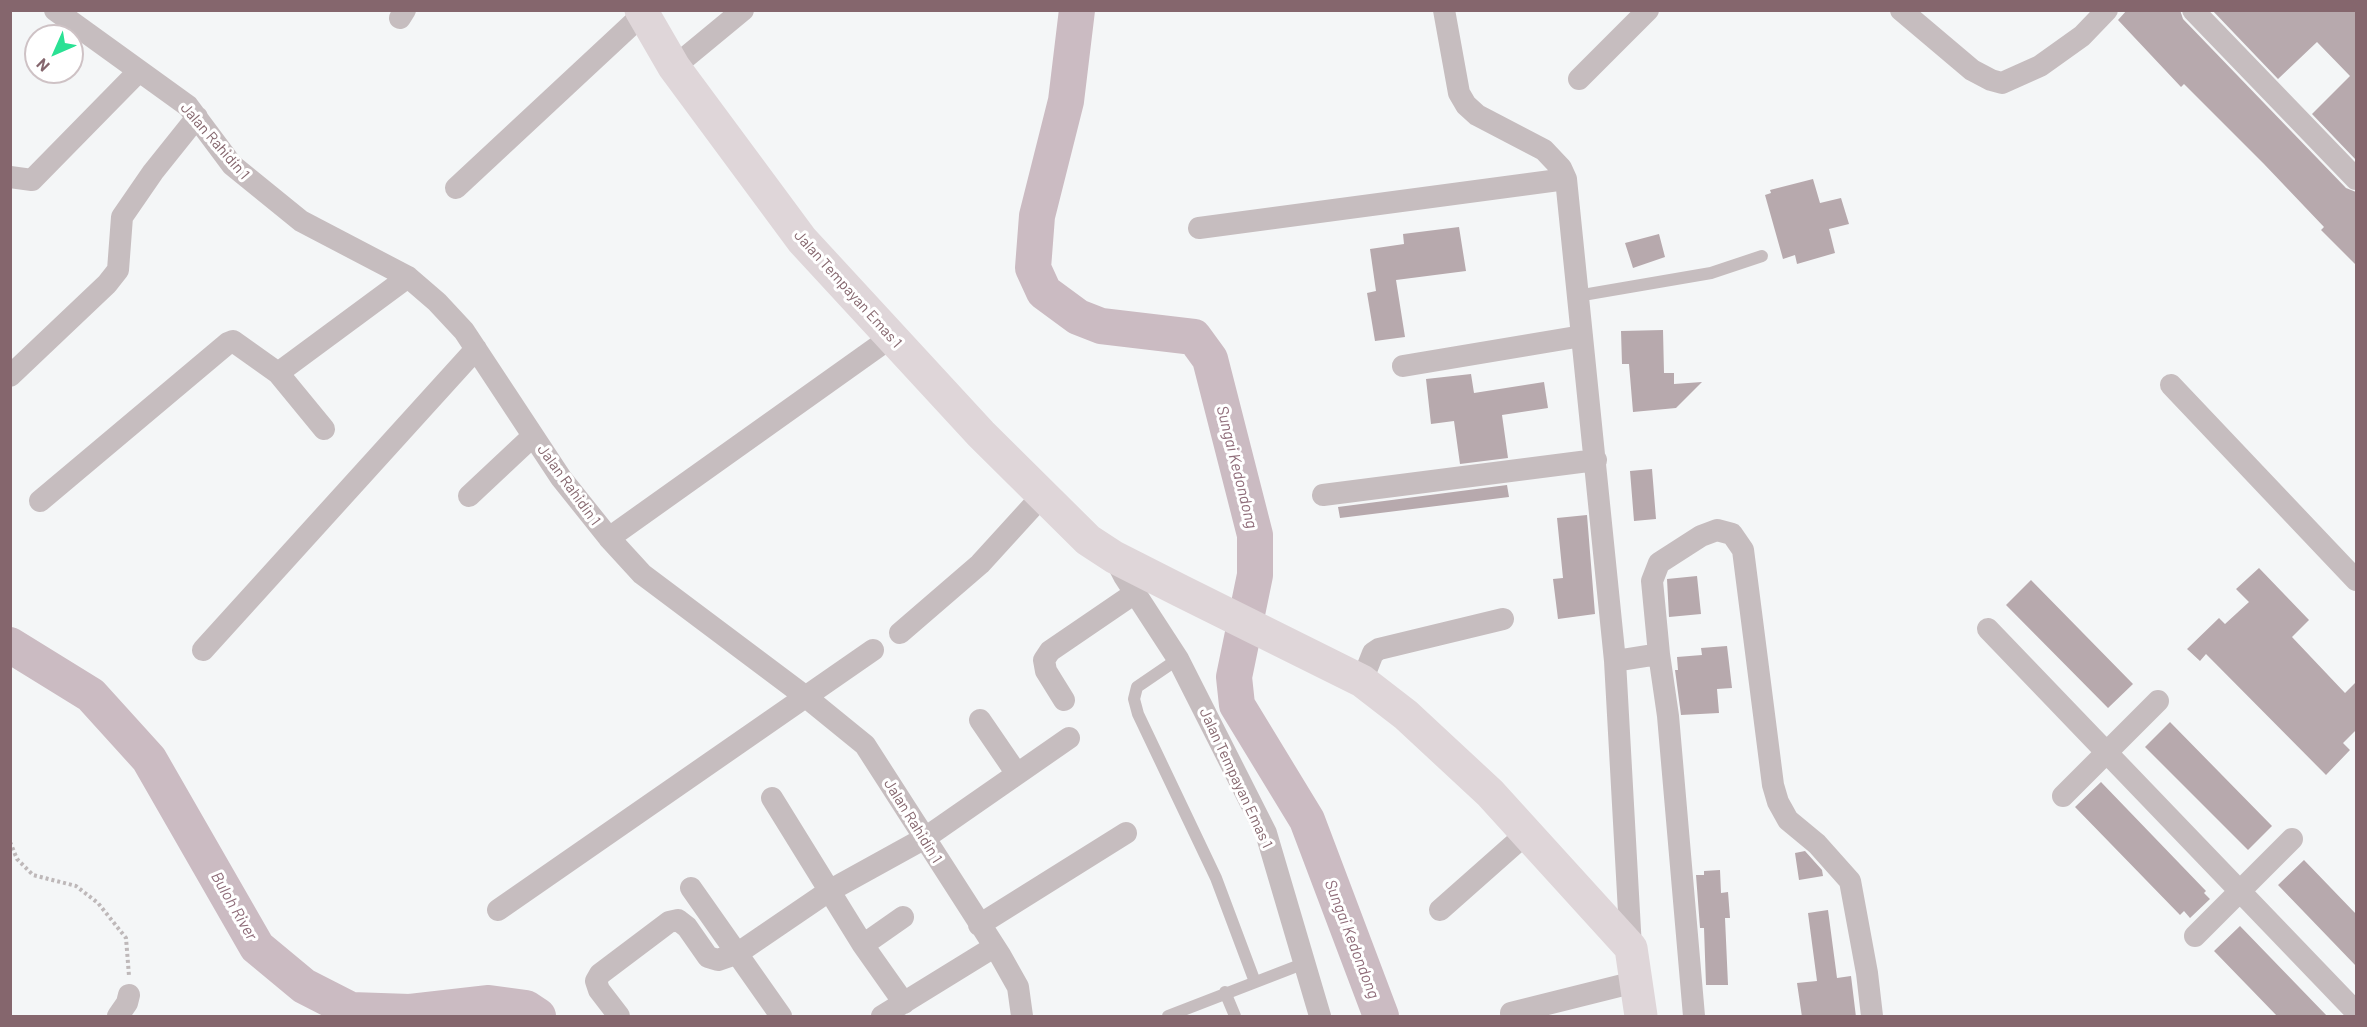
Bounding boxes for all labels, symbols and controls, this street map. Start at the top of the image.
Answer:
north arrow [24,24,84,84]
text: N [32,55,53,76]
street label: Jalan Rahidin 1 [177,99,253,183]
street label: Jalan Tempayan Emas 1 [790,226,906,352]
water label: Sungai Kedondong [1212,404,1262,530]
street label: Jalan Rahidin 1 [534,441,604,529]
street label: Jalan Tempayan Emas 1 [1196,705,1276,851]
street label: Jalan Rahidin 1 [880,776,946,866]
water label: Buloh River [207,868,261,944]
water label: Sungai Kedondong [1320,877,1384,1001]

